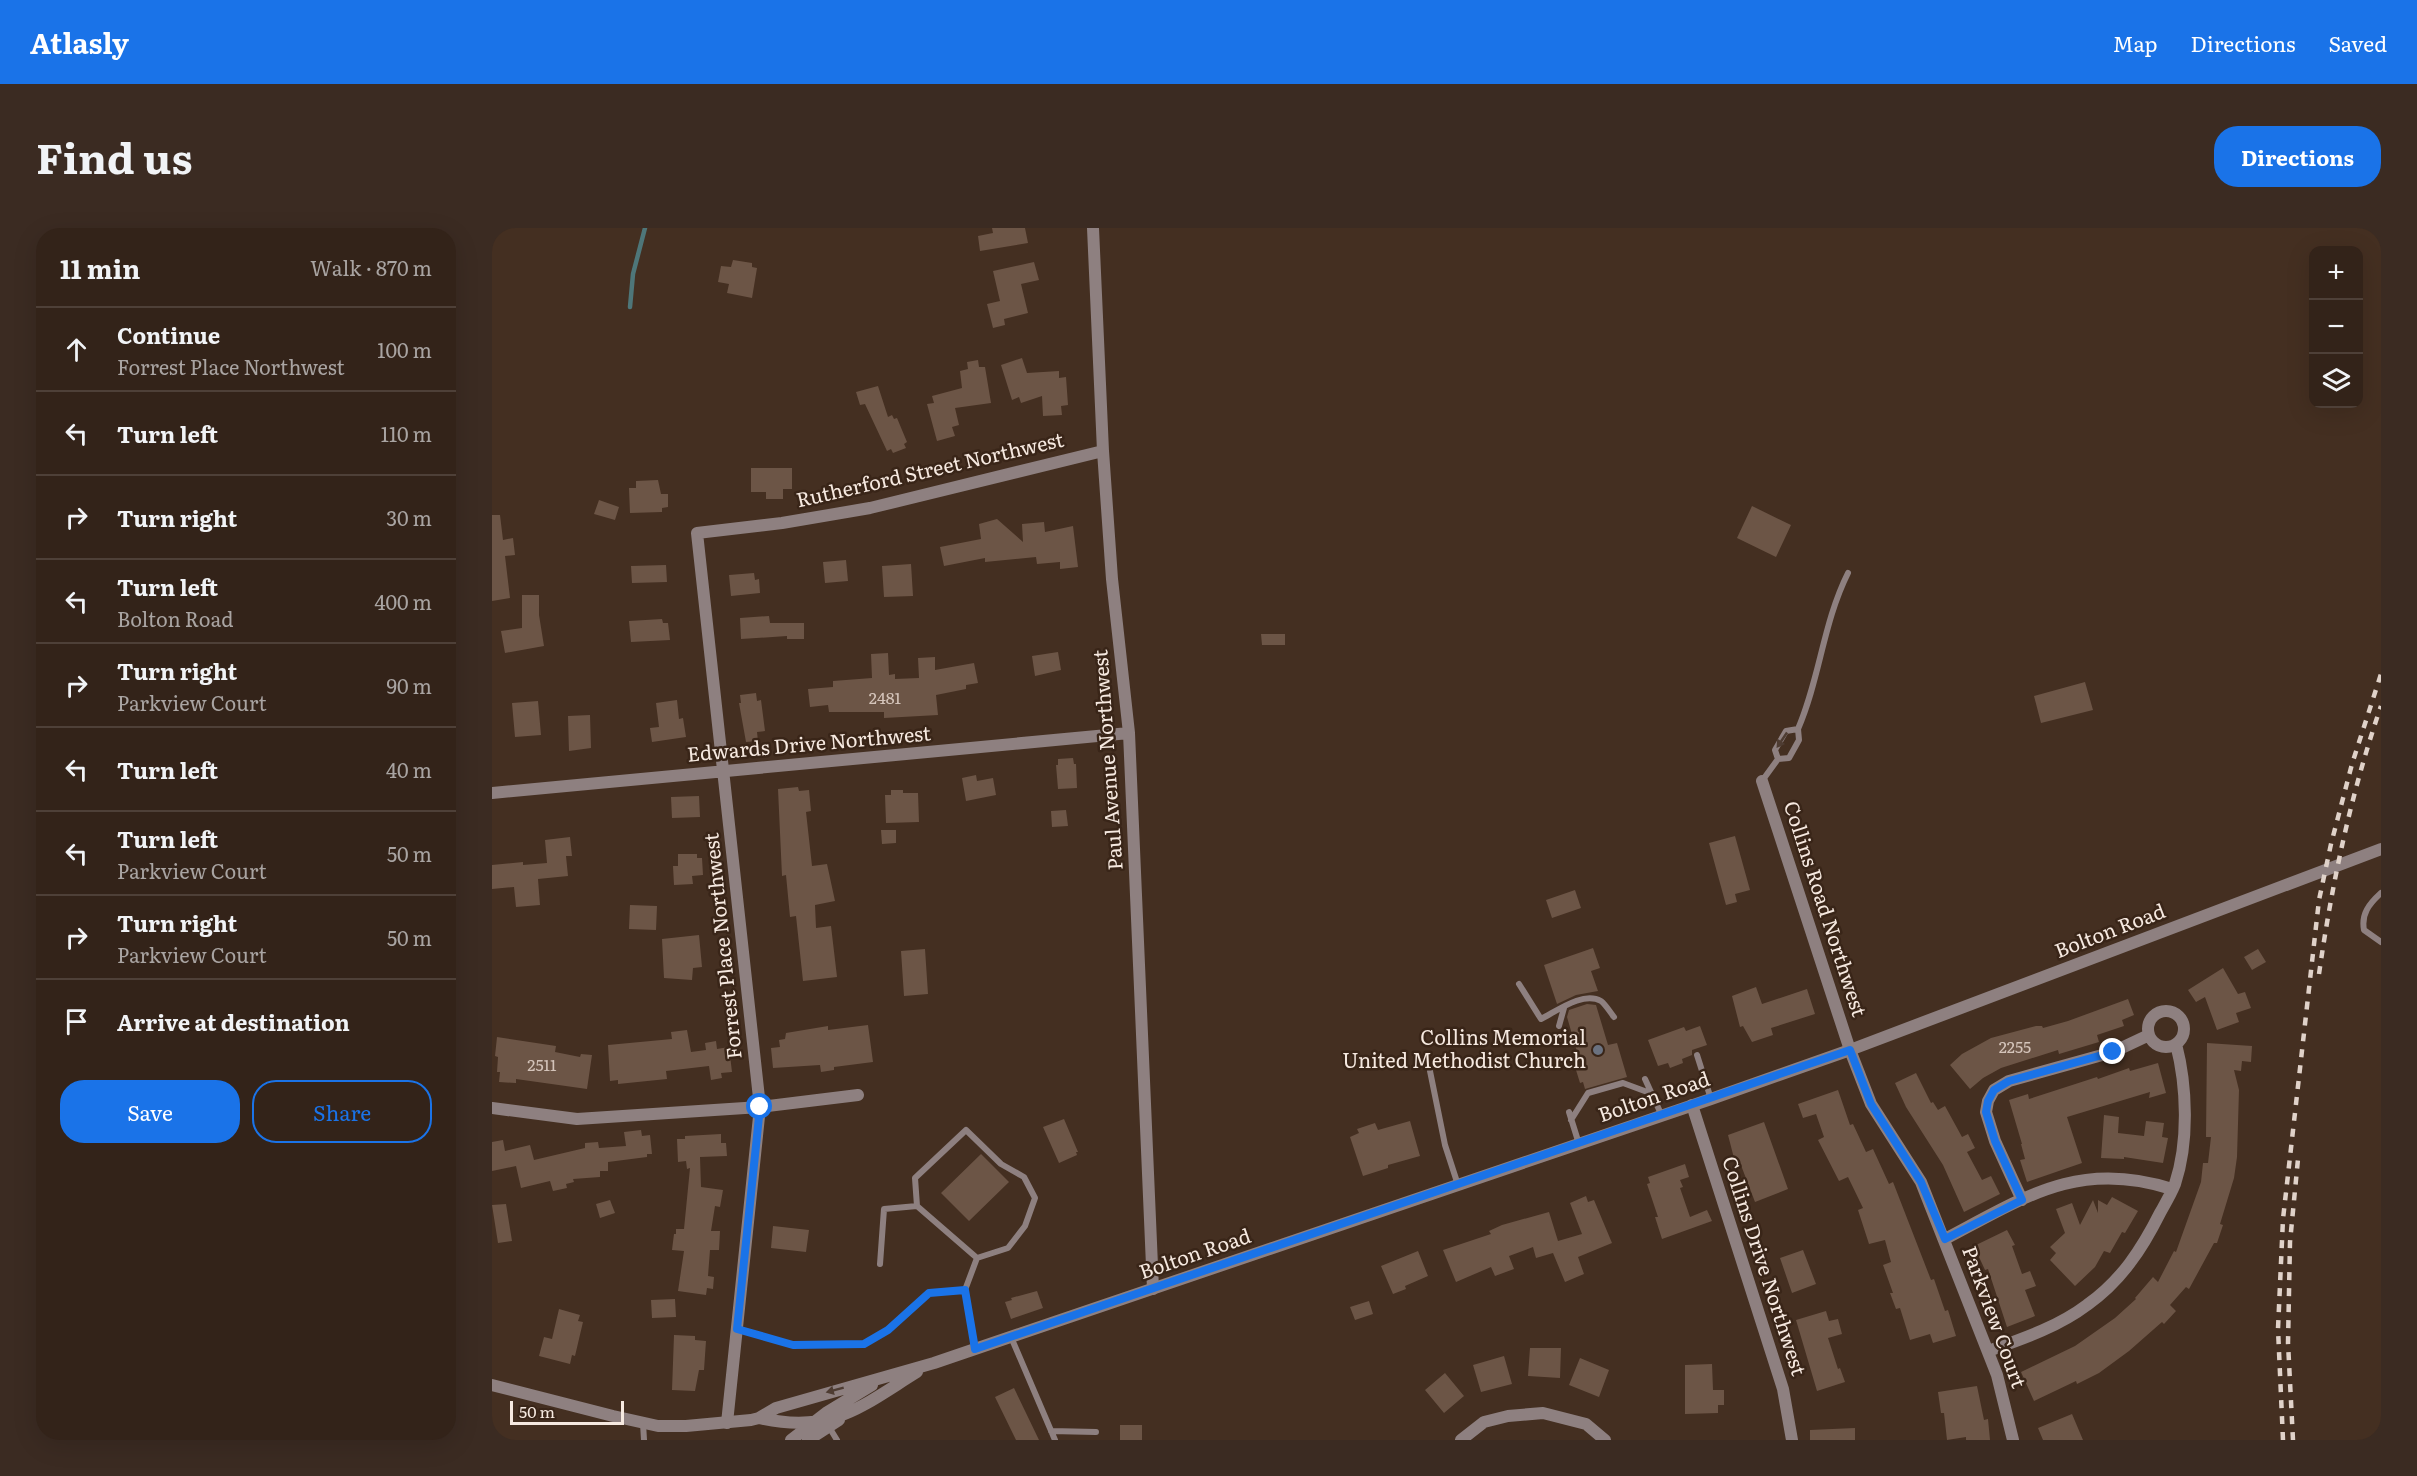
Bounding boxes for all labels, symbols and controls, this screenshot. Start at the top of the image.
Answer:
text: Atlasly [30,21,129,63]
text: Map [2113,27,2158,58]
text: Directions [2191,27,2296,58]
text: Saved [2329,27,2387,58]
text: Find us [36,125,193,187]
button: Directions [2214,126,2381,187]
map controls [2309,246,2363,408]
button: + [2309,246,2363,300]
text: 11 min [60,248,140,287]
text: Walk · 870 m [310,252,432,282]
button: − [2309,300,2363,354]
text: Continue [117,318,220,351]
icon: ahead [60,333,93,366]
text: 100 m [377,334,432,364]
text: Forrest Place Northwest [117,351,345,381]
button: layers [2309,354,2363,408]
icon: left [60,417,93,450]
text: Turn left [117,417,218,450]
text: 110 m [381,418,432,448]
street label: Rutherford Street Northwest [793,423,1066,513]
icon: right [60,501,93,534]
text: Turn right [117,501,237,534]
text: 30 m [386,502,432,532]
text: Turn left [117,570,218,603]
icon: left [60,585,93,618]
text: 400 m [374,586,432,616]
text: Bolton Road [117,603,233,633]
street label: Paul Avenue Northwest [1083,649,1129,871]
text: Turn right [117,654,237,687]
icon: right [60,669,93,702]
text: 90 m [387,670,432,700]
house number: 2481 [869,685,902,709]
text: Parkview Court [117,687,266,717]
street label: Edwards Drive Northwest [686,716,932,768]
one-way arrow [1776,731,1787,748]
icon: left [60,753,93,786]
text: Turn left [117,753,218,786]
text: 40 m [386,754,432,784]
street label: Collins Road Northwest [1778,797,1876,1020]
text: Turn left [117,822,218,855]
street label: Forrest Place Northwest [694,831,748,1061]
icon: left [60,837,93,870]
text: 50 m [387,838,432,868]
text: Parkview Court [117,855,266,885]
street label: Bolton Road [2050,894,2169,964]
text: Turn right [117,906,237,939]
icon: right [60,921,93,954]
text: 50 m [387,922,432,952]
text: Parkview Court [117,939,266,969]
icon: arrive [60,1005,93,1038]
text: Arrive at destination [117,1005,350,1038]
place label: Collins Memorial United Methodist Church [1342,1021,1586,1074]
house number: 2255 [1999,1034,2031,1058]
route end [2099,1038,2125,1064]
marker: Collins Memorial United Methodist Church [1591,1043,1605,1057]
house number: 2511 [527,1052,557,1076]
street label: Bolton Road [1593,1062,1713,1128]
button: Save [60,1080,240,1143]
button: Share [252,1080,432,1143]
route start [746,1093,772,1119]
street label: Collins Drive Northwest [1716,1152,1816,1379]
street label: Bolton Road [1134,1219,1254,1285]
street label: Parkview Court [1956,1241,2036,1392]
one-way arrow [826,1386,844,1396]
scale bar [510,1398,624,1426]
text: 50 m [519,1399,555,1423]

